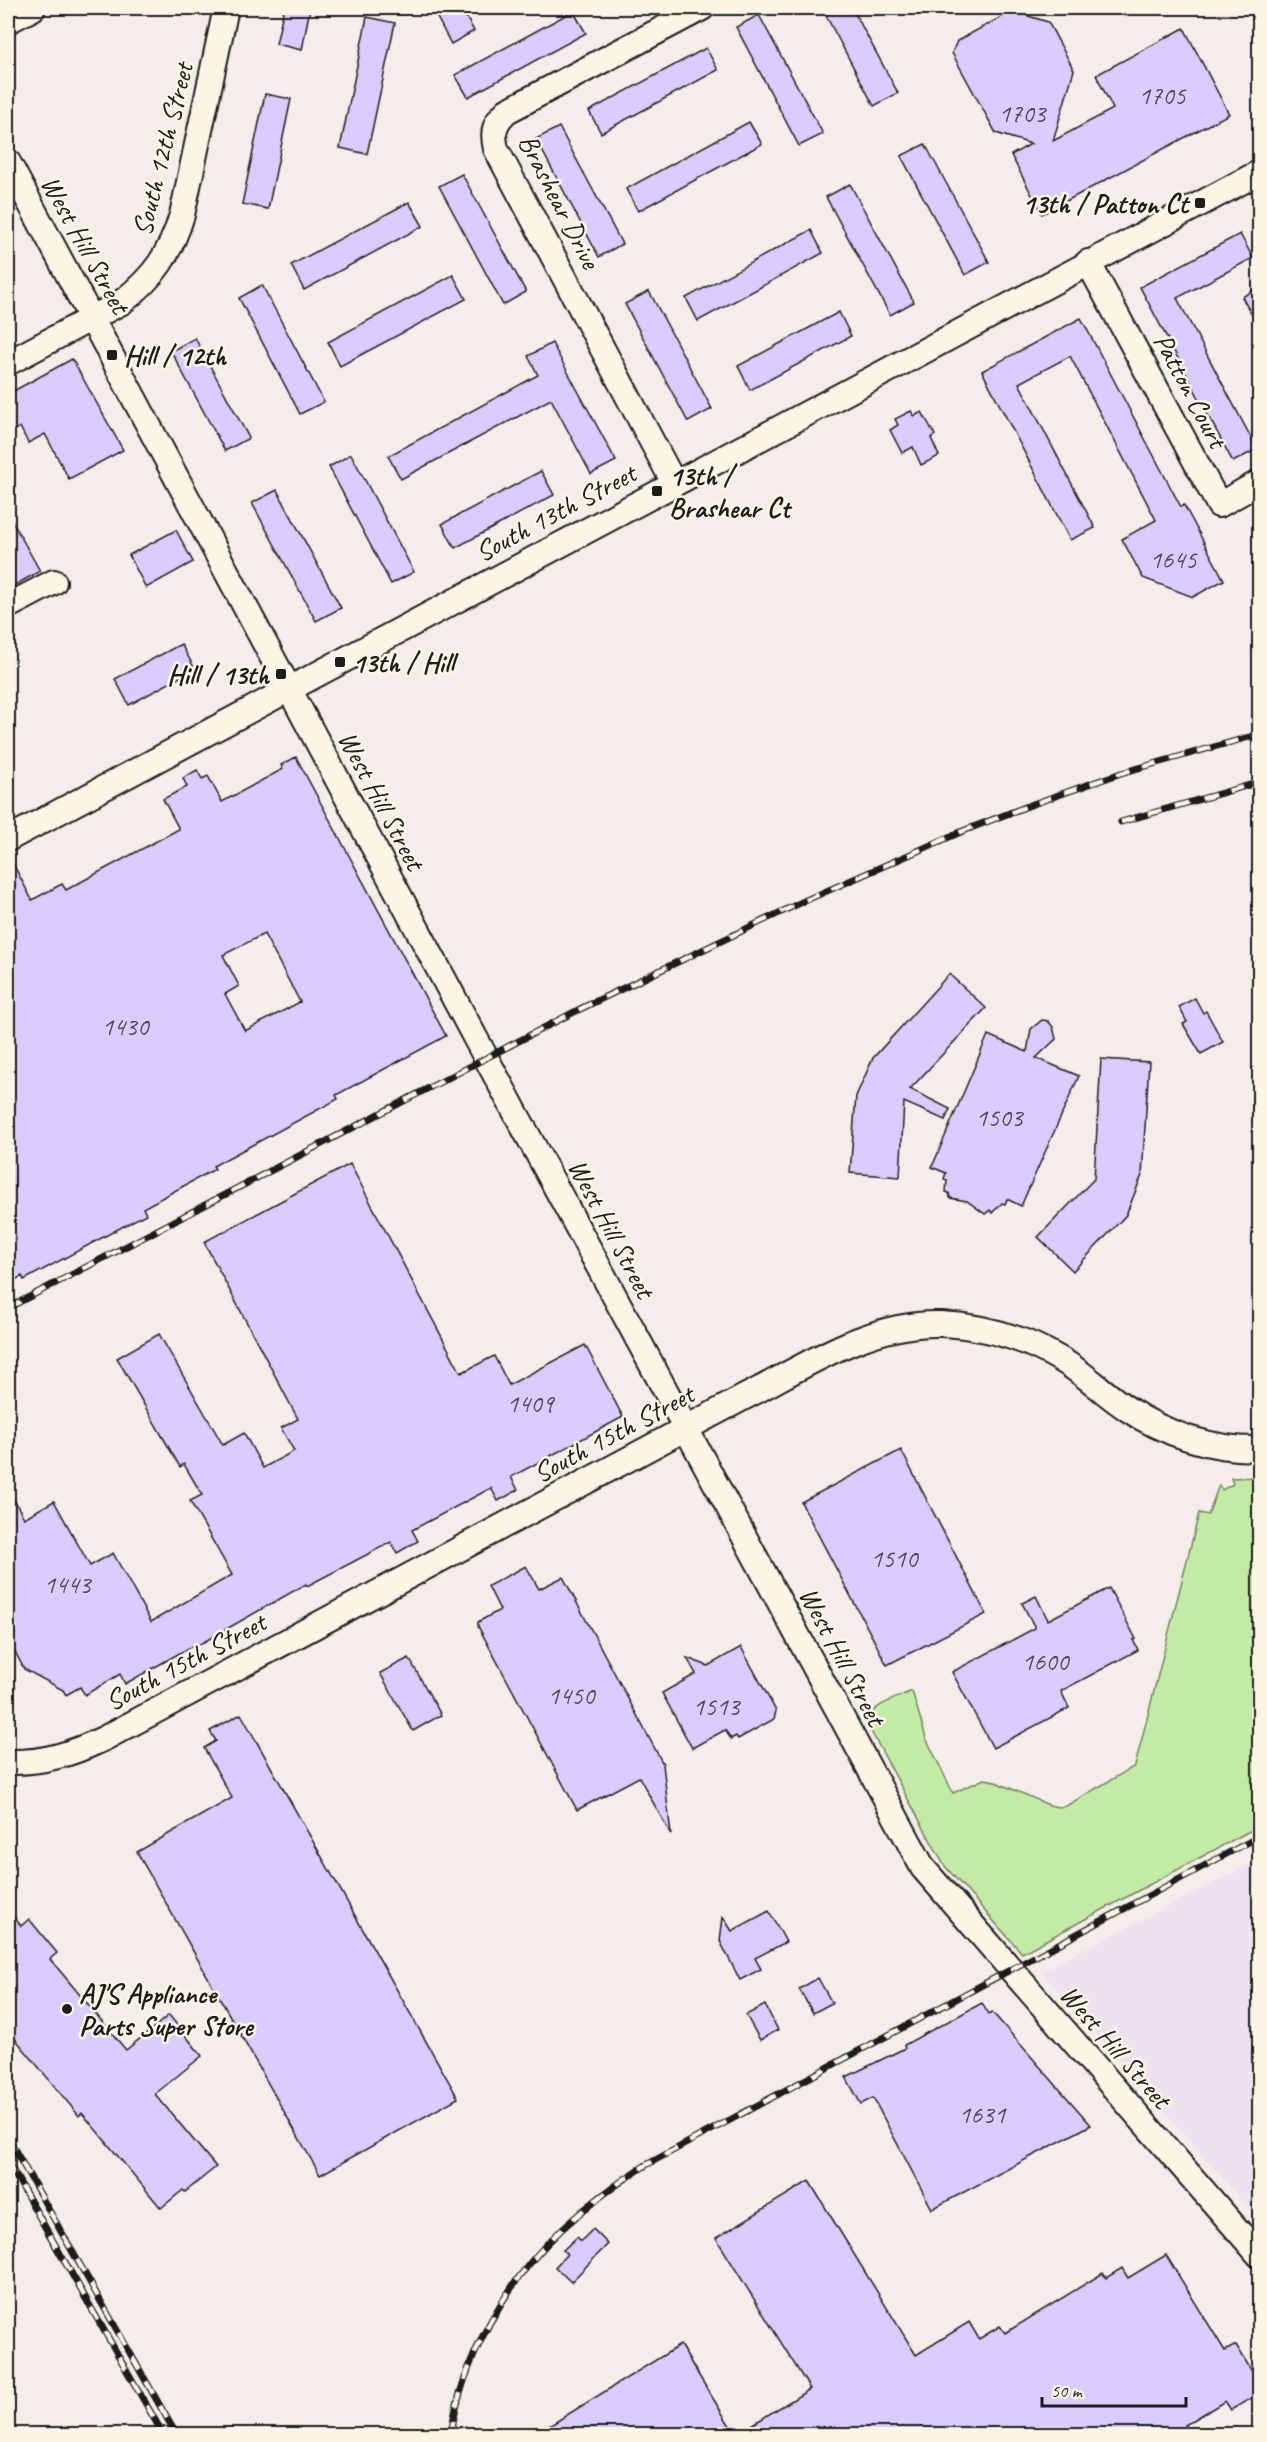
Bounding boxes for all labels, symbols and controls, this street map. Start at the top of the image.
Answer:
street label: South 12th Street [124,57,201,239]
house number: 1705 [1139,79,1187,112]
house number: 1703 [999,97,1048,130]
street label: Brashear Drive [511,128,609,276]
street label: West Hill Street [33,169,139,322]
place label: 13th / Patton Ct [1022,186,1191,221]
marker: 13th / Patton Ct [1193,196,1207,210]
street label: Patton Court [1146,327,1237,456]
place label: Hill / 12th [124,338,227,373]
marker: Hill / 12th [105,348,119,362]
street label: South 13th Street [469,454,644,569]
place label: 13th / Brashear Ct [669,458,793,525]
marker: 13th / Brashear Ct [650,484,664,498]
house number: 1645 [1150,543,1198,576]
place label: 13th / Hill [352,645,459,680]
marker: 13th / Hill [333,655,347,669]
place label: Hill / 13th [167,657,270,692]
marker: Hill / 13th [274,667,288,681]
street label: West Hill Street [330,725,434,878]
house number: 1430 [102,1010,151,1043]
house number: 1503 [976,1101,1025,1134]
street label: West Hill Street [560,1153,664,1306]
street label: South 15th Street [527,1375,702,1490]
house number: 1409 [507,1387,556,1420]
house number: 1510 [871,1542,920,1575]
house number: 1443 [44,1568,93,1601]
street label: West Hill Street [791,1581,895,1734]
street label: South 15th Street [99,1603,274,1718]
house number: 1600 [1022,1645,1071,1678]
house number: 1450 [548,1679,597,1712]
house number: 1513 [693,1690,742,1723]
place label: AJ'S Appliance Parts Super Store [79,1976,255,2043]
street label: West Hill Street [1052,1977,1181,2117]
marker: AJ'S Appliance Parts Super Store [60,2002,74,2016]
house number: 1631 [959,2098,1007,2131]
scale bar [1042,2370,1186,2408]
text: 50 m [1051,2380,1084,2402]

